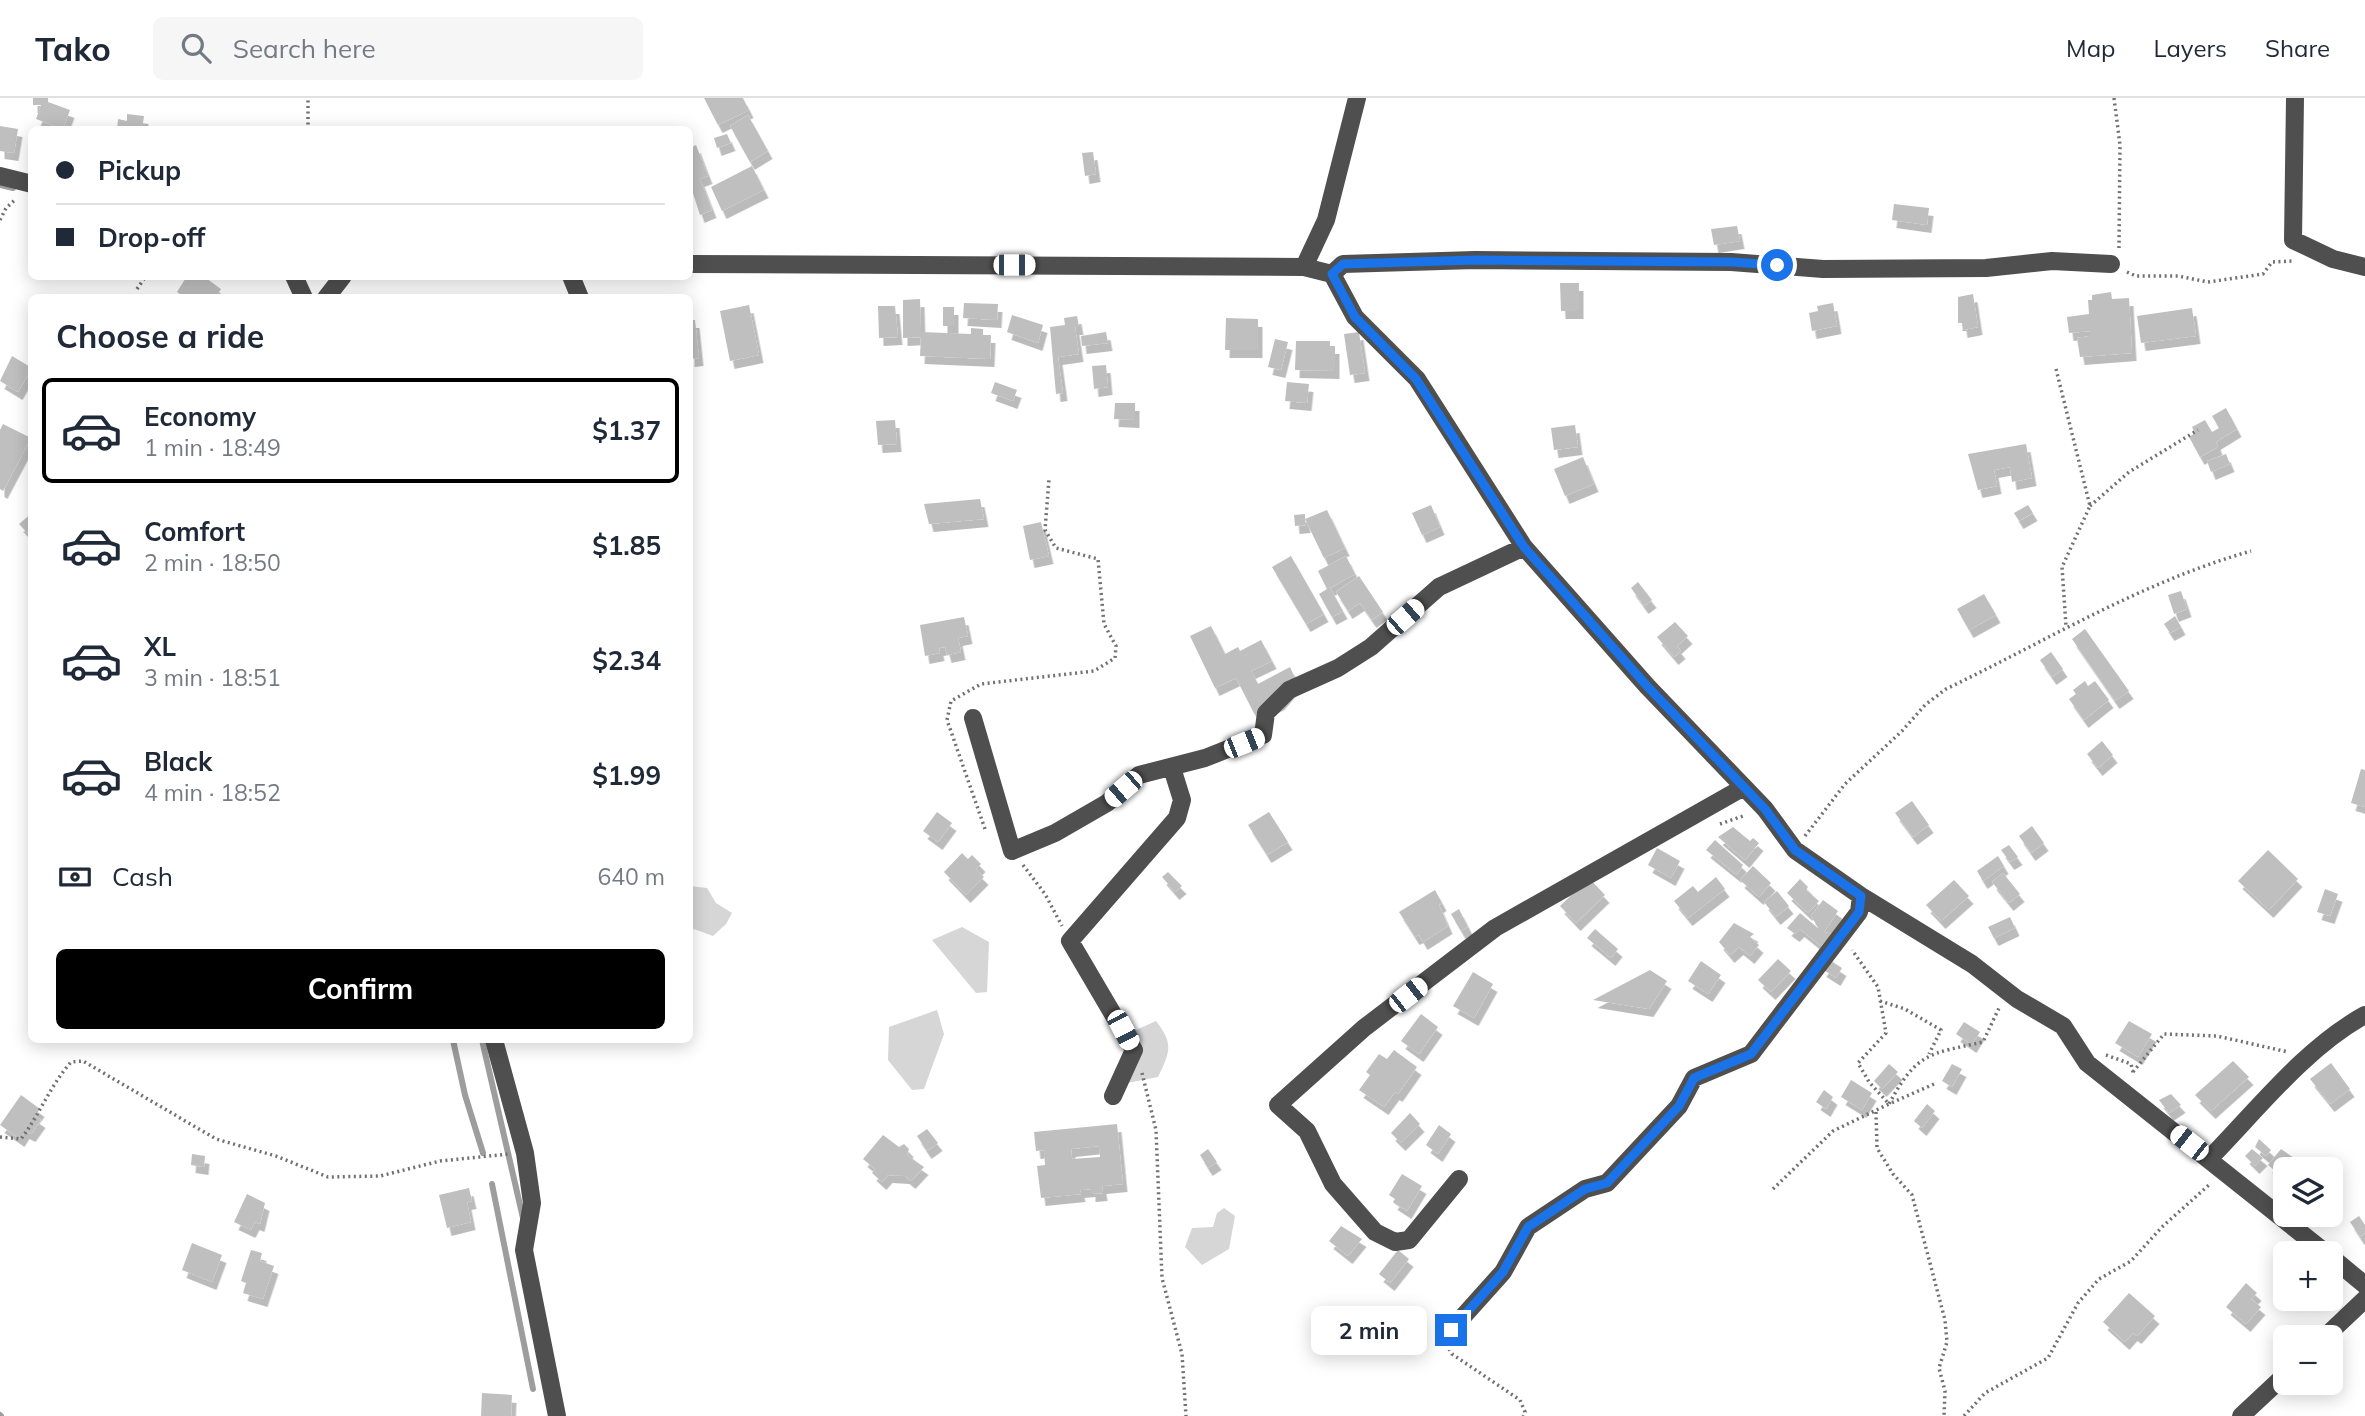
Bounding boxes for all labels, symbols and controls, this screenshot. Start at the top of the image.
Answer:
search box [153,17,643,80]
text: Tako [35,28,111,69]
icon: search [177,29,215,67]
text: Search here [233,32,376,65]
text: Map [2066,33,2115,63]
text: Layers [2153,33,2227,63]
text: Share [2265,33,2330,63]
text: Pickup [98,154,181,187]
text: Drop-off [98,221,205,254]
route start [1761,249,1793,281]
car [994,255,1036,276]
text: Choose a ride [56,316,264,356]
icon: car [60,399,123,462]
text: Economy [144,400,256,433]
text: $1.37 [592,414,661,447]
text: 1 min · 18:49 [144,433,281,462]
icon: car [60,514,123,577]
text: Comfort [144,515,245,548]
text: $1.85 [592,529,661,562]
text: 2 min · 18:50 [144,548,281,577]
car [1383,595,1428,639]
icon: car [60,629,123,692]
text: XL [144,630,176,663]
text: $2.34 [592,644,661,677]
text: 3 min · 18:51 [144,663,281,692]
car [1221,725,1268,761]
icon: car [60,744,123,807]
text: Black [144,745,212,778]
text: $1.99 [592,759,661,792]
car [1101,767,1146,811]
text: 4 min · 18:52 [144,778,281,807]
icon: cash [56,858,94,896]
text: Cash [112,860,173,893]
text: 640 m [597,862,665,891]
button: Confirm [56,949,665,1029]
car [1385,974,1432,1016]
car [1104,1007,1143,1053]
car [2166,1122,2213,1164]
map controls [2273,1157,2343,1395]
button: layers [2273,1157,2343,1227]
button: + [2273,1241,2343,1311]
callout: 2 min [1311,1306,1426,1354]
route end [1435,1314,1467,1346]
text: 2 min [1339,1316,1399,1345]
button: − [2273,1325,2343,1395]

